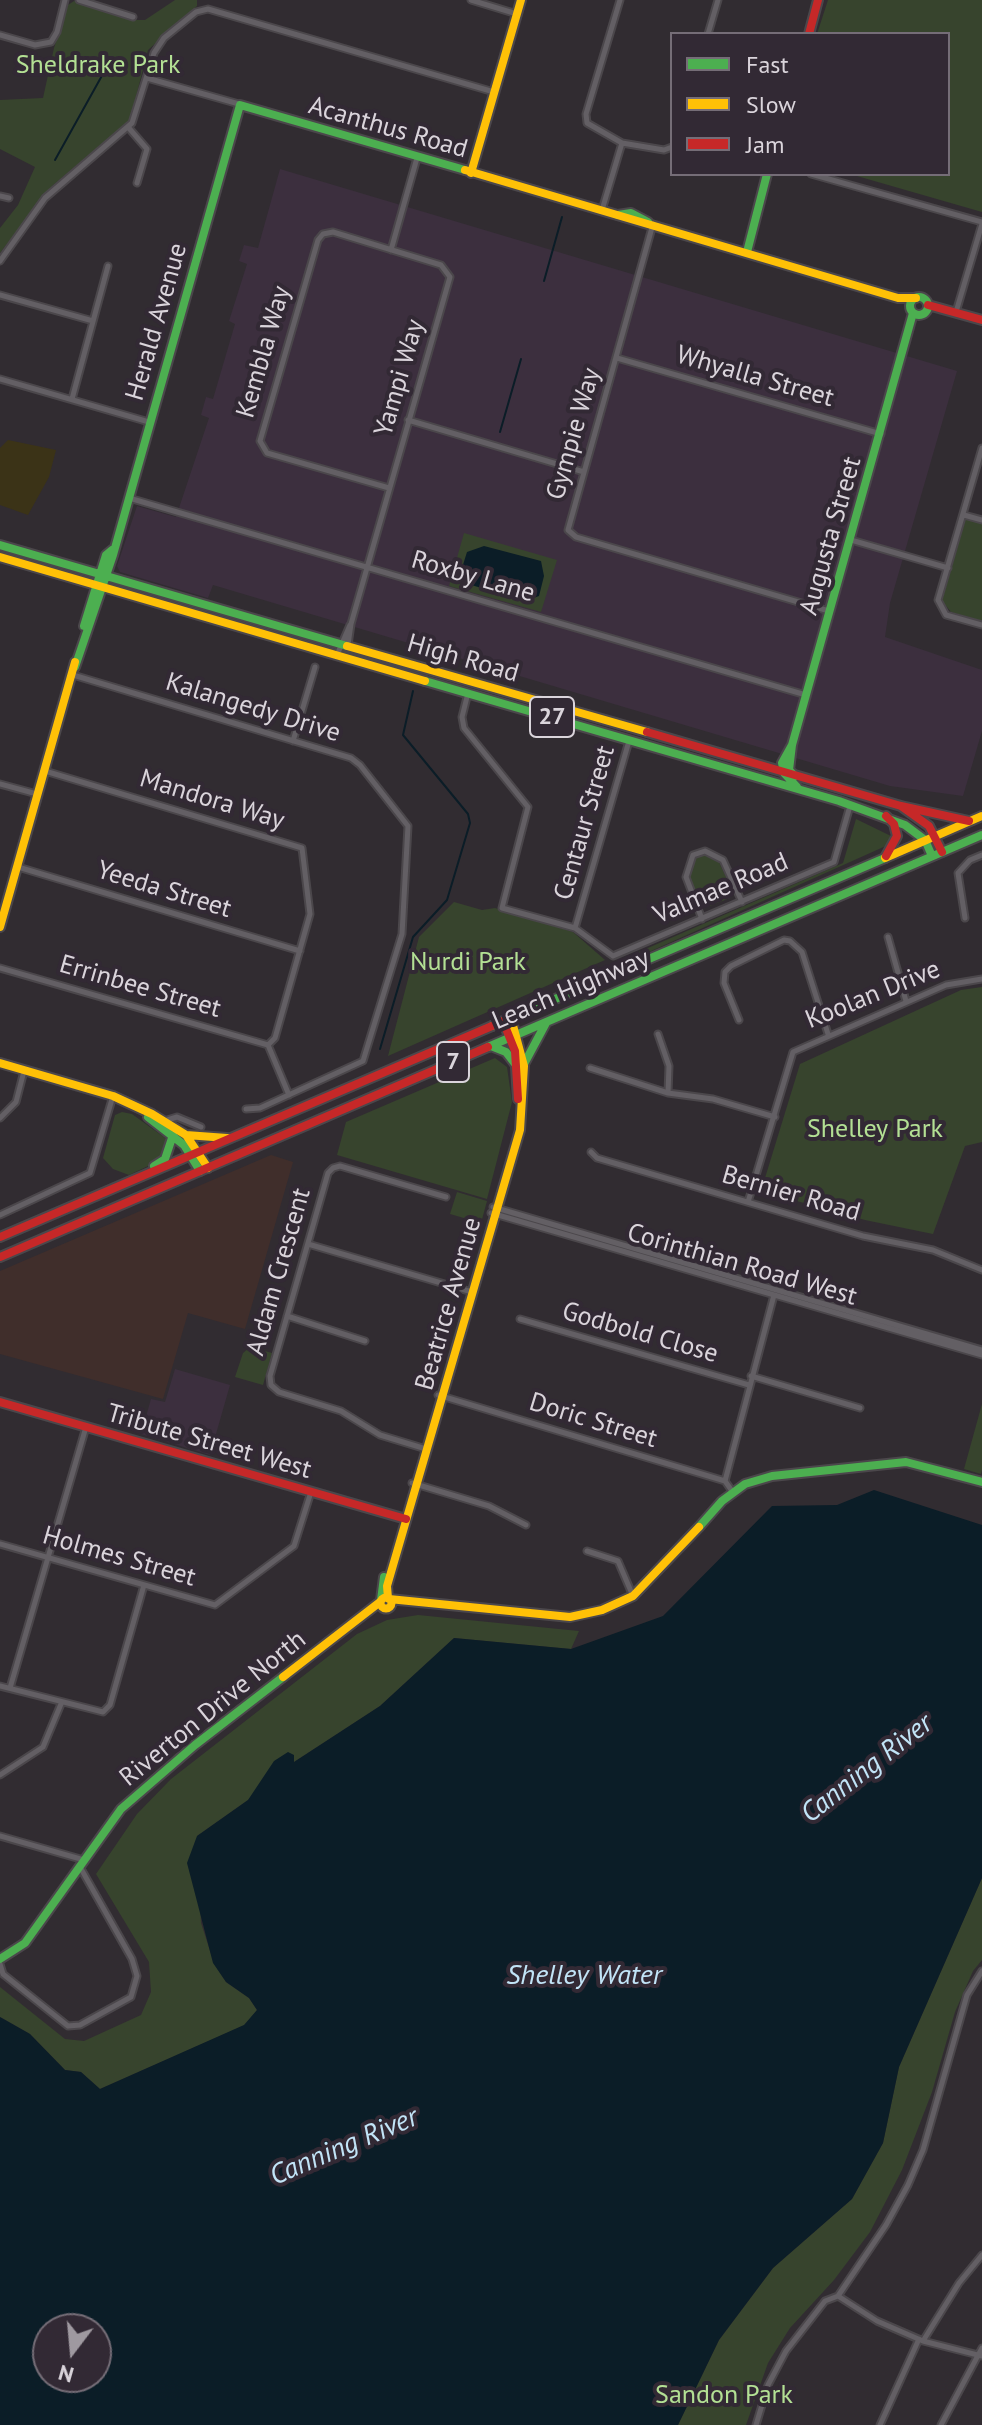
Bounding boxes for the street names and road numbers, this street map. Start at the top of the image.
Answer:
street label: Acanthus Road [305,90,471,166]
street label: Herald Avenue [120,240,194,404]
street label: Kembla Way [230,282,298,422]
street label: Yampi Way [368,316,432,440]
street label: Whyalla Street [673,340,837,414]
street label: Gympie Way [540,364,608,504]
street label: Augusta Street [794,453,868,619]
street label: Roxby Lane [408,545,538,609]
street label: High Road [404,628,522,690]
street label: Kalangedy Drive [162,667,344,749]
road number: 27 [530,697,574,737]
street label: Centaur Street [548,742,622,904]
street label: Mandora Way [136,763,288,837]
street label: Valmae Road [649,847,793,931]
street label: Yeeda Street [93,855,235,925]
street label: Leach Highway [488,943,654,1037]
street label: Errinbee Street [56,949,224,1025]
street label: Koolan Drive [801,954,945,1036]
road number: 7 [437,1042,469,1082]
street label: Bernier Road [718,1159,864,1229]
street label: Aldam Crescent [240,1185,318,1359]
street label: Beatrice Avenue [409,1214,489,1394]
street label: Corinthian Road West [624,1217,860,1313]
street label: Godbold Close [558,1296,722,1370]
street label: Doric Street [525,1387,661,1455]
street label: Tribute Street West [103,1398,315,1486]
street label: Holmes Street [39,1520,199,1594]
street label: Riverton Drive North [114,1624,312,1794]

